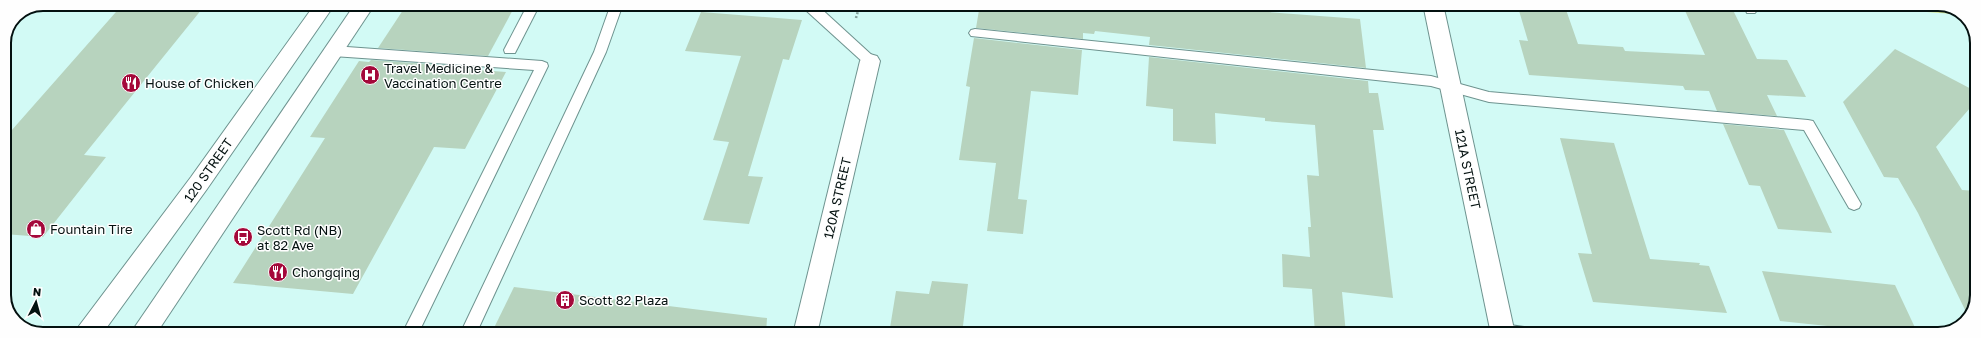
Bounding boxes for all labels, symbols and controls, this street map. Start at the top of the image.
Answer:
place label: Travel Medicine & Vaccination Centre [384,60,502,91]
hospital icon: Travel Medicine & Vaccination Centre [359,64,381,86]
restaurant icon: House of Chicken [120,72,142,94]
place label: House of Chicken [145,75,254,91]
street label: 121A STREET [1452,128,1484,210]
street label: 120 STREET [180,135,236,205]
street label: 120A STREET [820,156,854,240]
shop icon: Fountain Tire [25,218,47,240]
place label: Fountain Tire [50,221,132,237]
place label: Scott Rd (NB) at 82 Ave [257,222,342,253]
bus stop icon: Scott Rd (NB) at 82 Ave [232,226,254,248]
restaurant icon: Chongqing [267,261,289,283]
place label: Chongqing [292,264,360,280]
north arrow [16,282,56,322]
text: N [32,285,42,298]
building icon: Scott 82 Plaza [554,289,576,311]
place label: Scott 82 Plaza [579,292,668,308]

